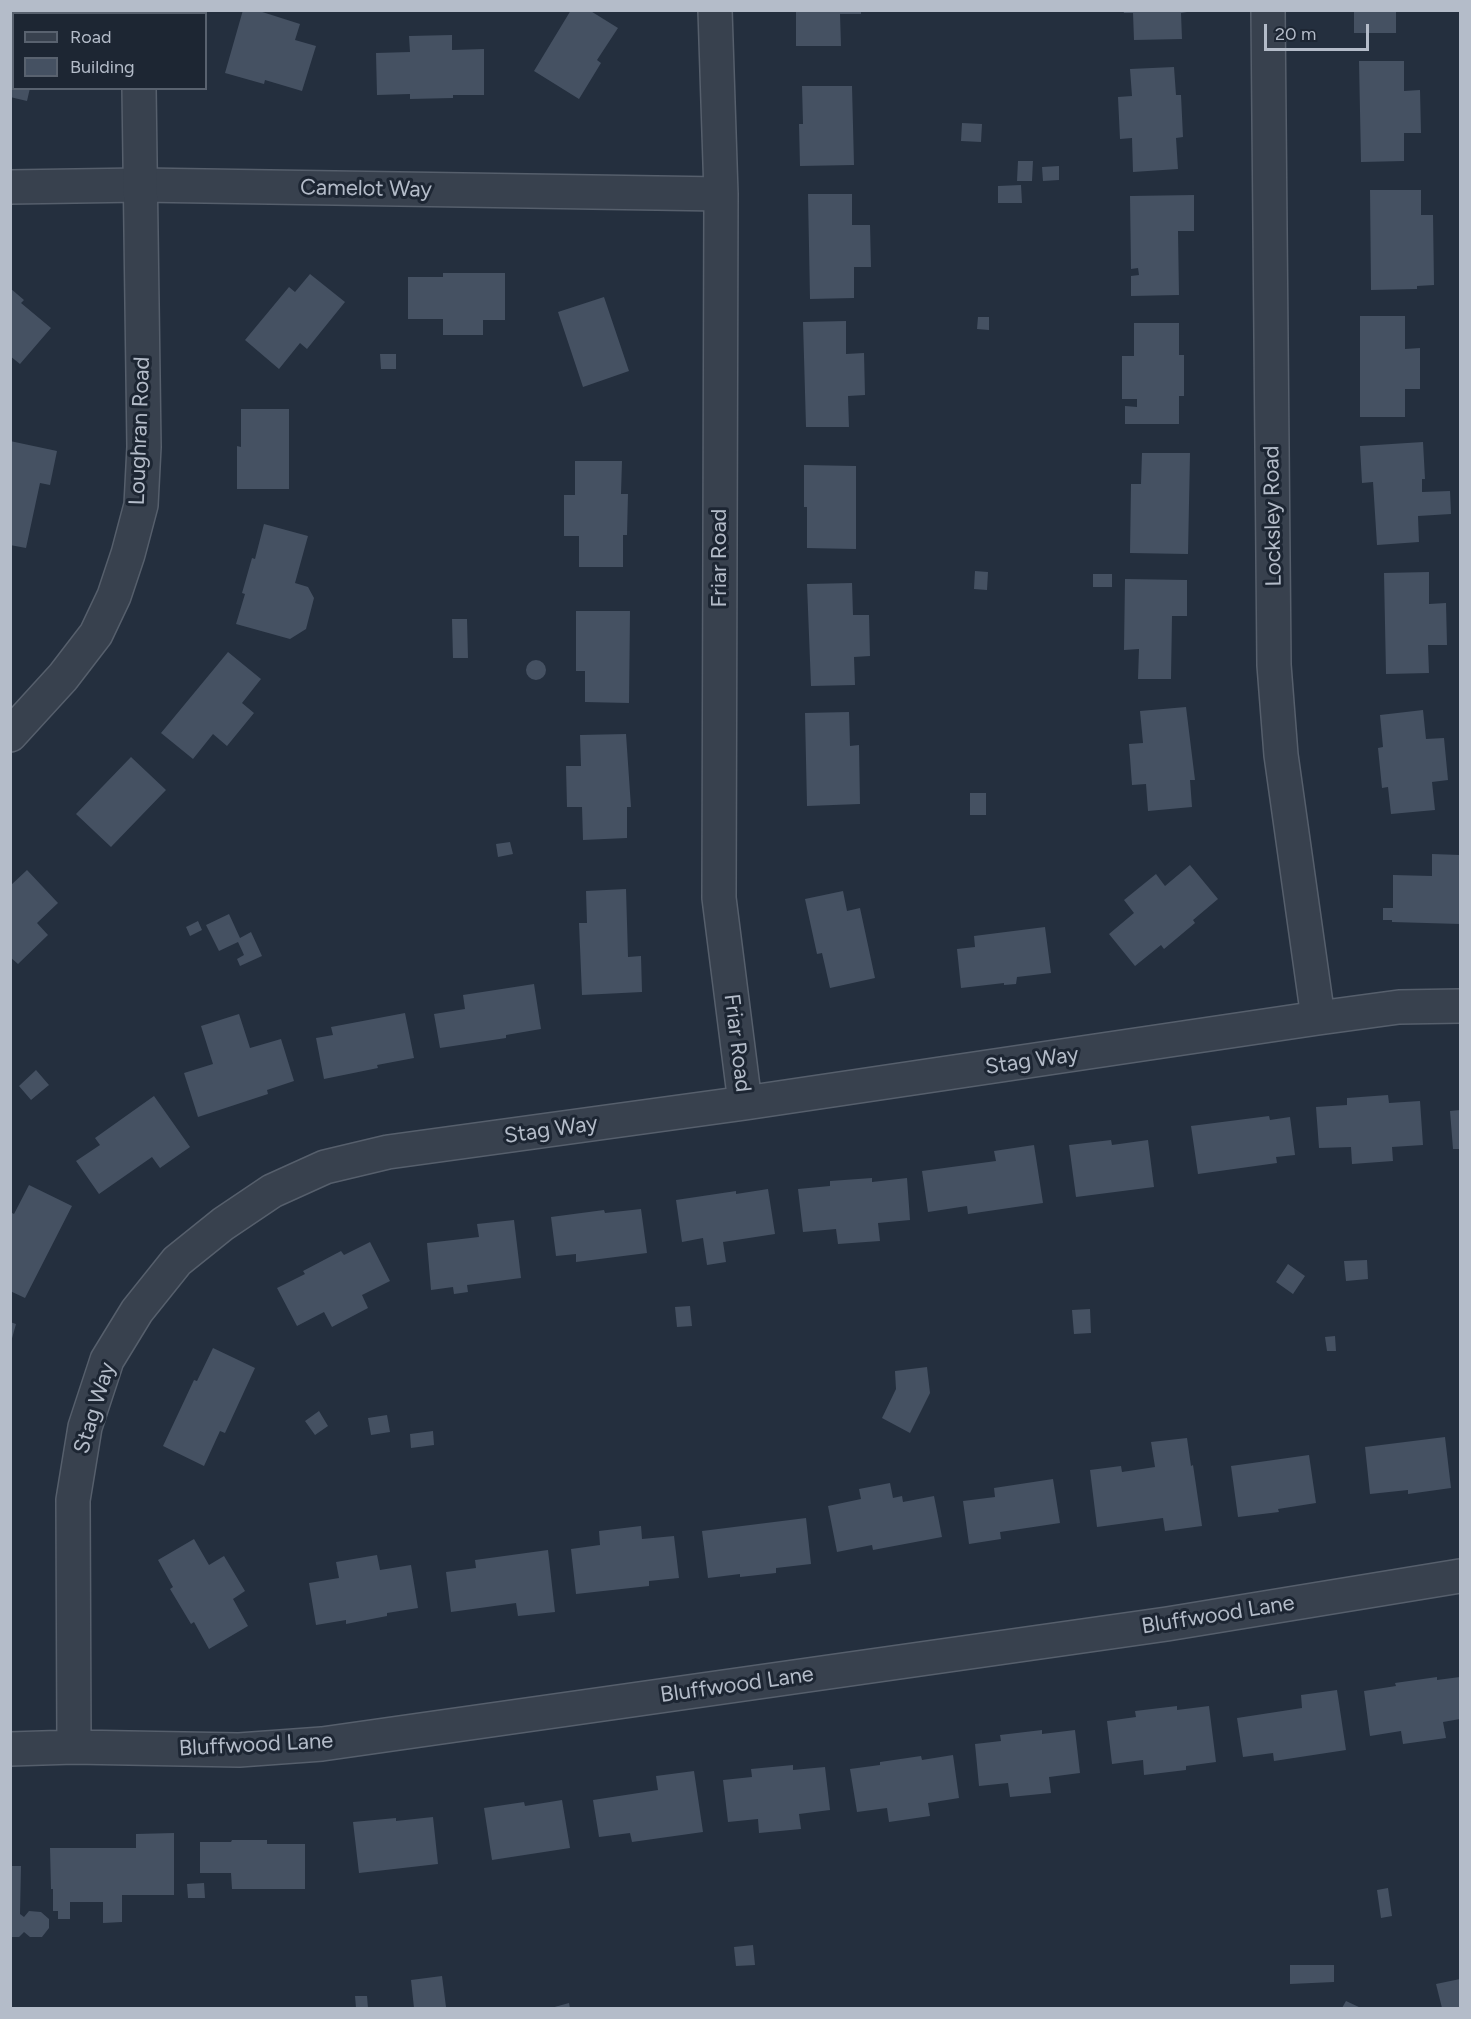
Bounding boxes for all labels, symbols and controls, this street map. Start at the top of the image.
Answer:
legend [12,12,207,90]
scale bar [1267,12,1372,50]
text: 20 m [1275,23,1316,45]
text: Road [70,26,111,48]
text: Building [70,56,135,78]
street label: Camelot Way [300,175,432,203]
street label: Loughran Road [124,356,156,506]
street label: Locksley Road [1259,445,1287,587]
street label: Friar Road [707,509,733,607]
street label: Friar Road [718,992,756,1094]
street label: Stag Way [984,1041,1080,1081]
street label: Stag Way [503,1110,599,1150]
street label: Stag Way [69,1359,121,1457]
street label: Bluffwood Lane [1140,1590,1296,1640]
street label: Bluffwood Lane [659,1661,815,1709]
street label: Bluffwood Lane [178,1728,334,1762]

